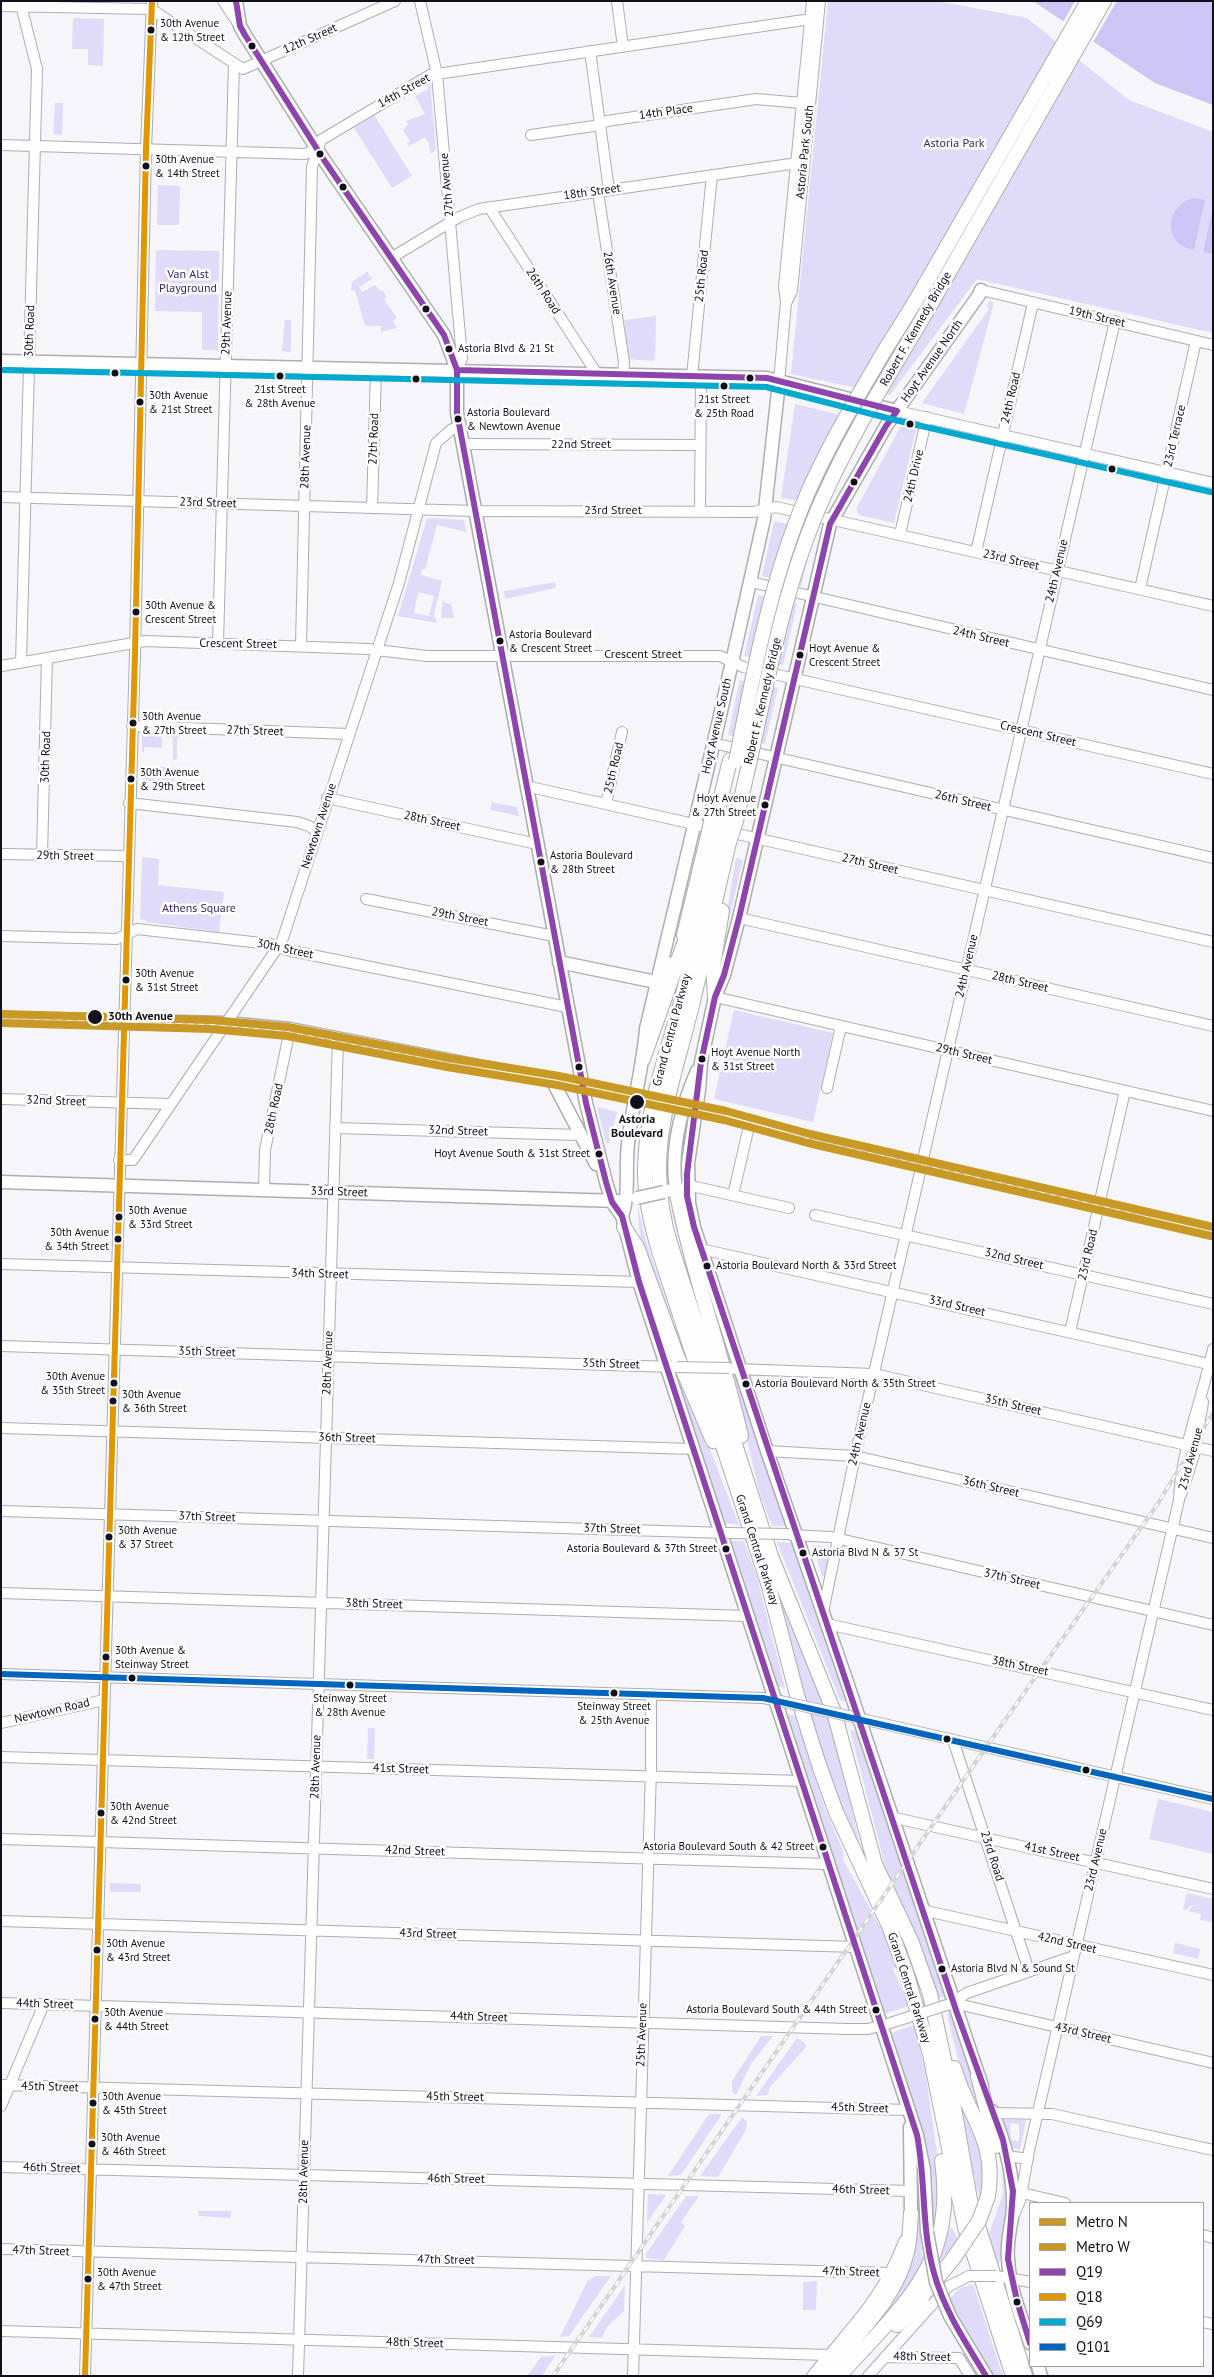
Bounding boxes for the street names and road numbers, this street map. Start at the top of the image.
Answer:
street label: 12th Street [281,21,339,57]
street label: 14th Street [375,71,433,111]
street label: 14th Place [638,101,694,123]
street label: Astoria Park South [793,104,817,200]
street label: 27th Avenue [437,152,457,218]
street label: 18th Street [562,181,622,203]
street label: 25th Road [692,249,712,303]
street label: 26th Avenue [600,250,624,316]
street label: 26th Road [523,265,563,317]
street label: Robert F. Kennedy Bridge [877,269,955,389]
street label: 29th Avenue [219,291,235,355]
street label: 19th Street [1067,304,1127,330]
street label: 30th Road [22,305,38,357]
street label: Hoyt Avenue North [898,317,966,405]
street label: 24th Road [998,371,1024,425]
street label: 23rd Terrace [1161,404,1189,468]
street label: 27th Road [366,413,382,465]
street label: 28th Avenue [298,425,314,489]
street label: 22nd Street [551,438,611,452]
street label: 24th Drive [901,448,927,504]
street label: 23rd Street [179,495,237,511]
street label: 23rd Street [584,504,642,518]
street label: 24th Avenue [1043,538,1071,604]
street label: 23rd Street [981,547,1041,573]
street label: 24th Street [951,624,1011,650]
street label: Crescent Street [199,636,277,652]
street label: Robert F. Kennedy Bridge [741,636,785,766]
street label: Crescent Street [604,648,682,662]
street label: Hoyt Avenue South [699,677,735,775]
street label: Crescent Street [999,718,1077,750]
street label: 27th Street [226,723,284,739]
street label: 30th Road [38,731,54,783]
street label: 25th Road [601,741,627,795]
street label: Newtown Avenue [298,781,340,871]
street label: 26th Street [933,788,993,814]
street label: 28th Street [402,808,462,834]
street label: 29th Street [36,848,94,864]
street label: 27th Street [840,851,900,877]
street label: 29th Street [430,904,490,930]
street label: 24th Avenue [953,933,981,999]
street label: 30th Street [255,936,315,962]
street label: 28th Street [990,969,1050,995]
street label: Grand Central Parkway [650,972,694,1088]
street label: 29th Street [934,1041,994,1067]
street label: 28th Road [262,1082,286,1136]
street label: 32nd Street [26,1093,86,1109]
street label: 32nd Street [428,1123,488,1139]
street label: 33rd Street [310,1184,368,1200]
street label: 23rd Road [1075,1228,1101,1282]
street label: 32nd Street [983,1245,1045,1273]
street label: 34th Street [291,1266,349,1282]
street label: 33rd Street [927,1293,987,1319]
street label: 28th Avenue [320,1331,336,1395]
street label: 35th Street [178,1344,236,1360]
street label: 35th Street [582,1356,640,1372]
street label: 35th Street [983,1392,1043,1418]
street label: 24th Avenue [846,1401,874,1467]
street label: 23rd Avenue [1176,1426,1206,1492]
street label: 36th Street [318,1430,376,1446]
street label: 36th Street [961,1474,1021,1500]
street label: Grand Central Parkway [732,1493,782,1607]
street label: 37th Street [178,1509,236,1525]
street label: 37th Street [583,1521,641,1537]
street label: 37th Street [982,1566,1042,1592]
street label: 38th Street [345,1596,403,1612]
street label: 38th Street [990,1653,1050,1679]
street label: Newtown Road [13,1695,91,1727]
street label: 28th Avenue [308,1735,324,1799]
street label: 41st Street [373,1761,429,1777]
street label: 23rd Avenue [1082,1827,1110,1893]
street label: 23rd Road [977,1829,1007,1883]
street label: 41st Street [1023,1839,1081,1865]
street label: 42nd Street [385,1843,445,1859]
street label: 43rd Street [399,1926,457,1942]
street label: 42nd Street [1036,1929,1098,1957]
street label: Grand Central Parkway [884,1931,934,2045]
street label: 44th Street [16,1996,74,2012]
street label: 25th Avenue [634,2003,650,2067]
street label: 44th Street [450,2009,508,2025]
street label: 43rd Street [1053,2020,1113,2046]
street label: 45th Street [21,2079,79,2095]
street label: 45th Street [426,2089,484,2105]
street label: 45th Street [831,2100,889,2116]
street label: 28th Avenue [296,2140,312,2204]
street label: 46th Street [23,2160,81,2176]
street label: 46th Street [427,2171,485,2187]
street label: 46th Street [832,2182,890,2198]
street label: 47th Street [12,2243,70,2259]
street label: 47th Street [417,2252,475,2268]
street label: 47th Street [822,2264,880,2280]
street label: 48th Street [386,2335,444,2351]
street label: 48th Street [893,2349,951,2365]

